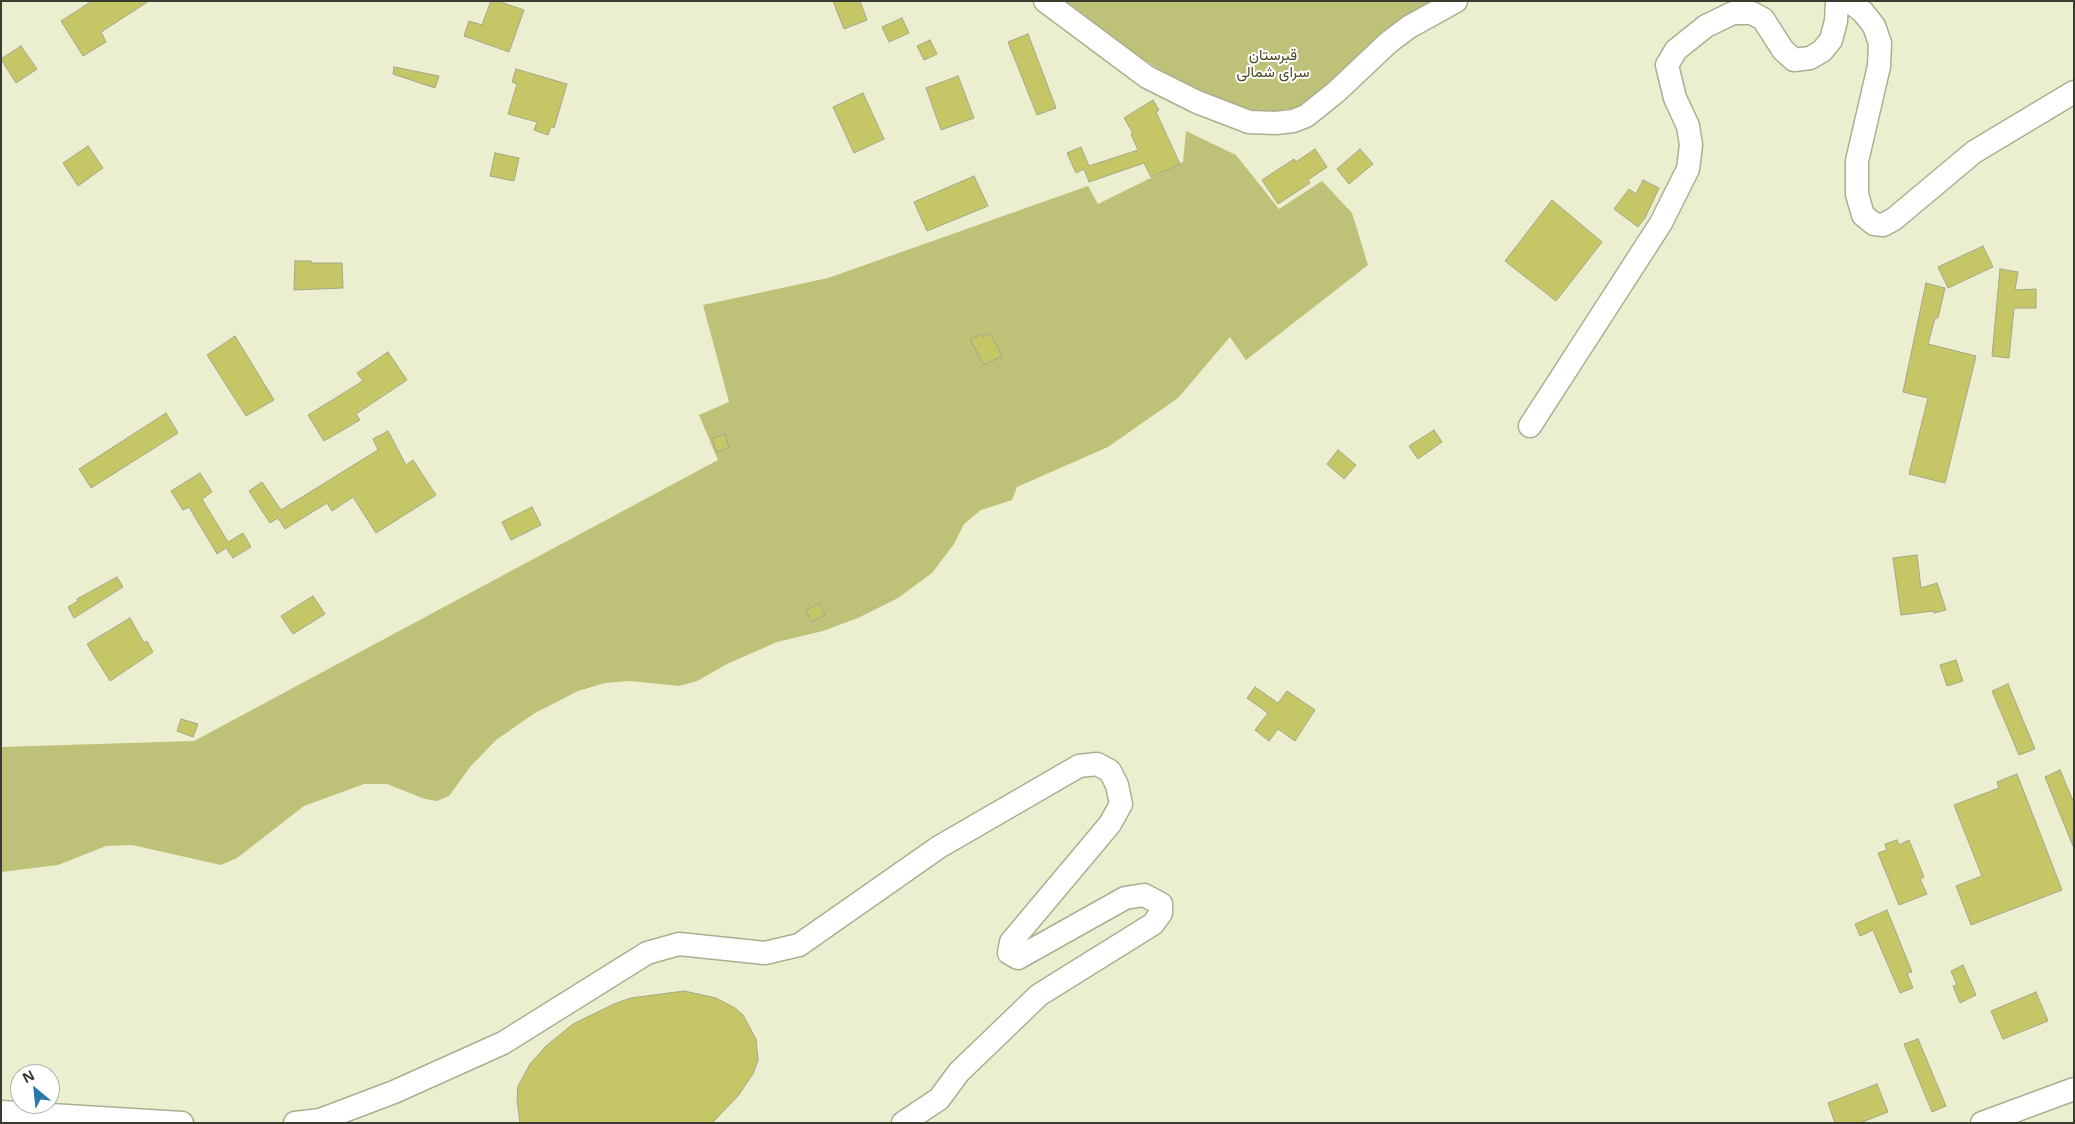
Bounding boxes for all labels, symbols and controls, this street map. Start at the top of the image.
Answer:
park label: قبرستان سرای شمالی [1237,47,1309,82]
north arrow [10,1064,60,1114]
text: N [19,1065,38,1087]

